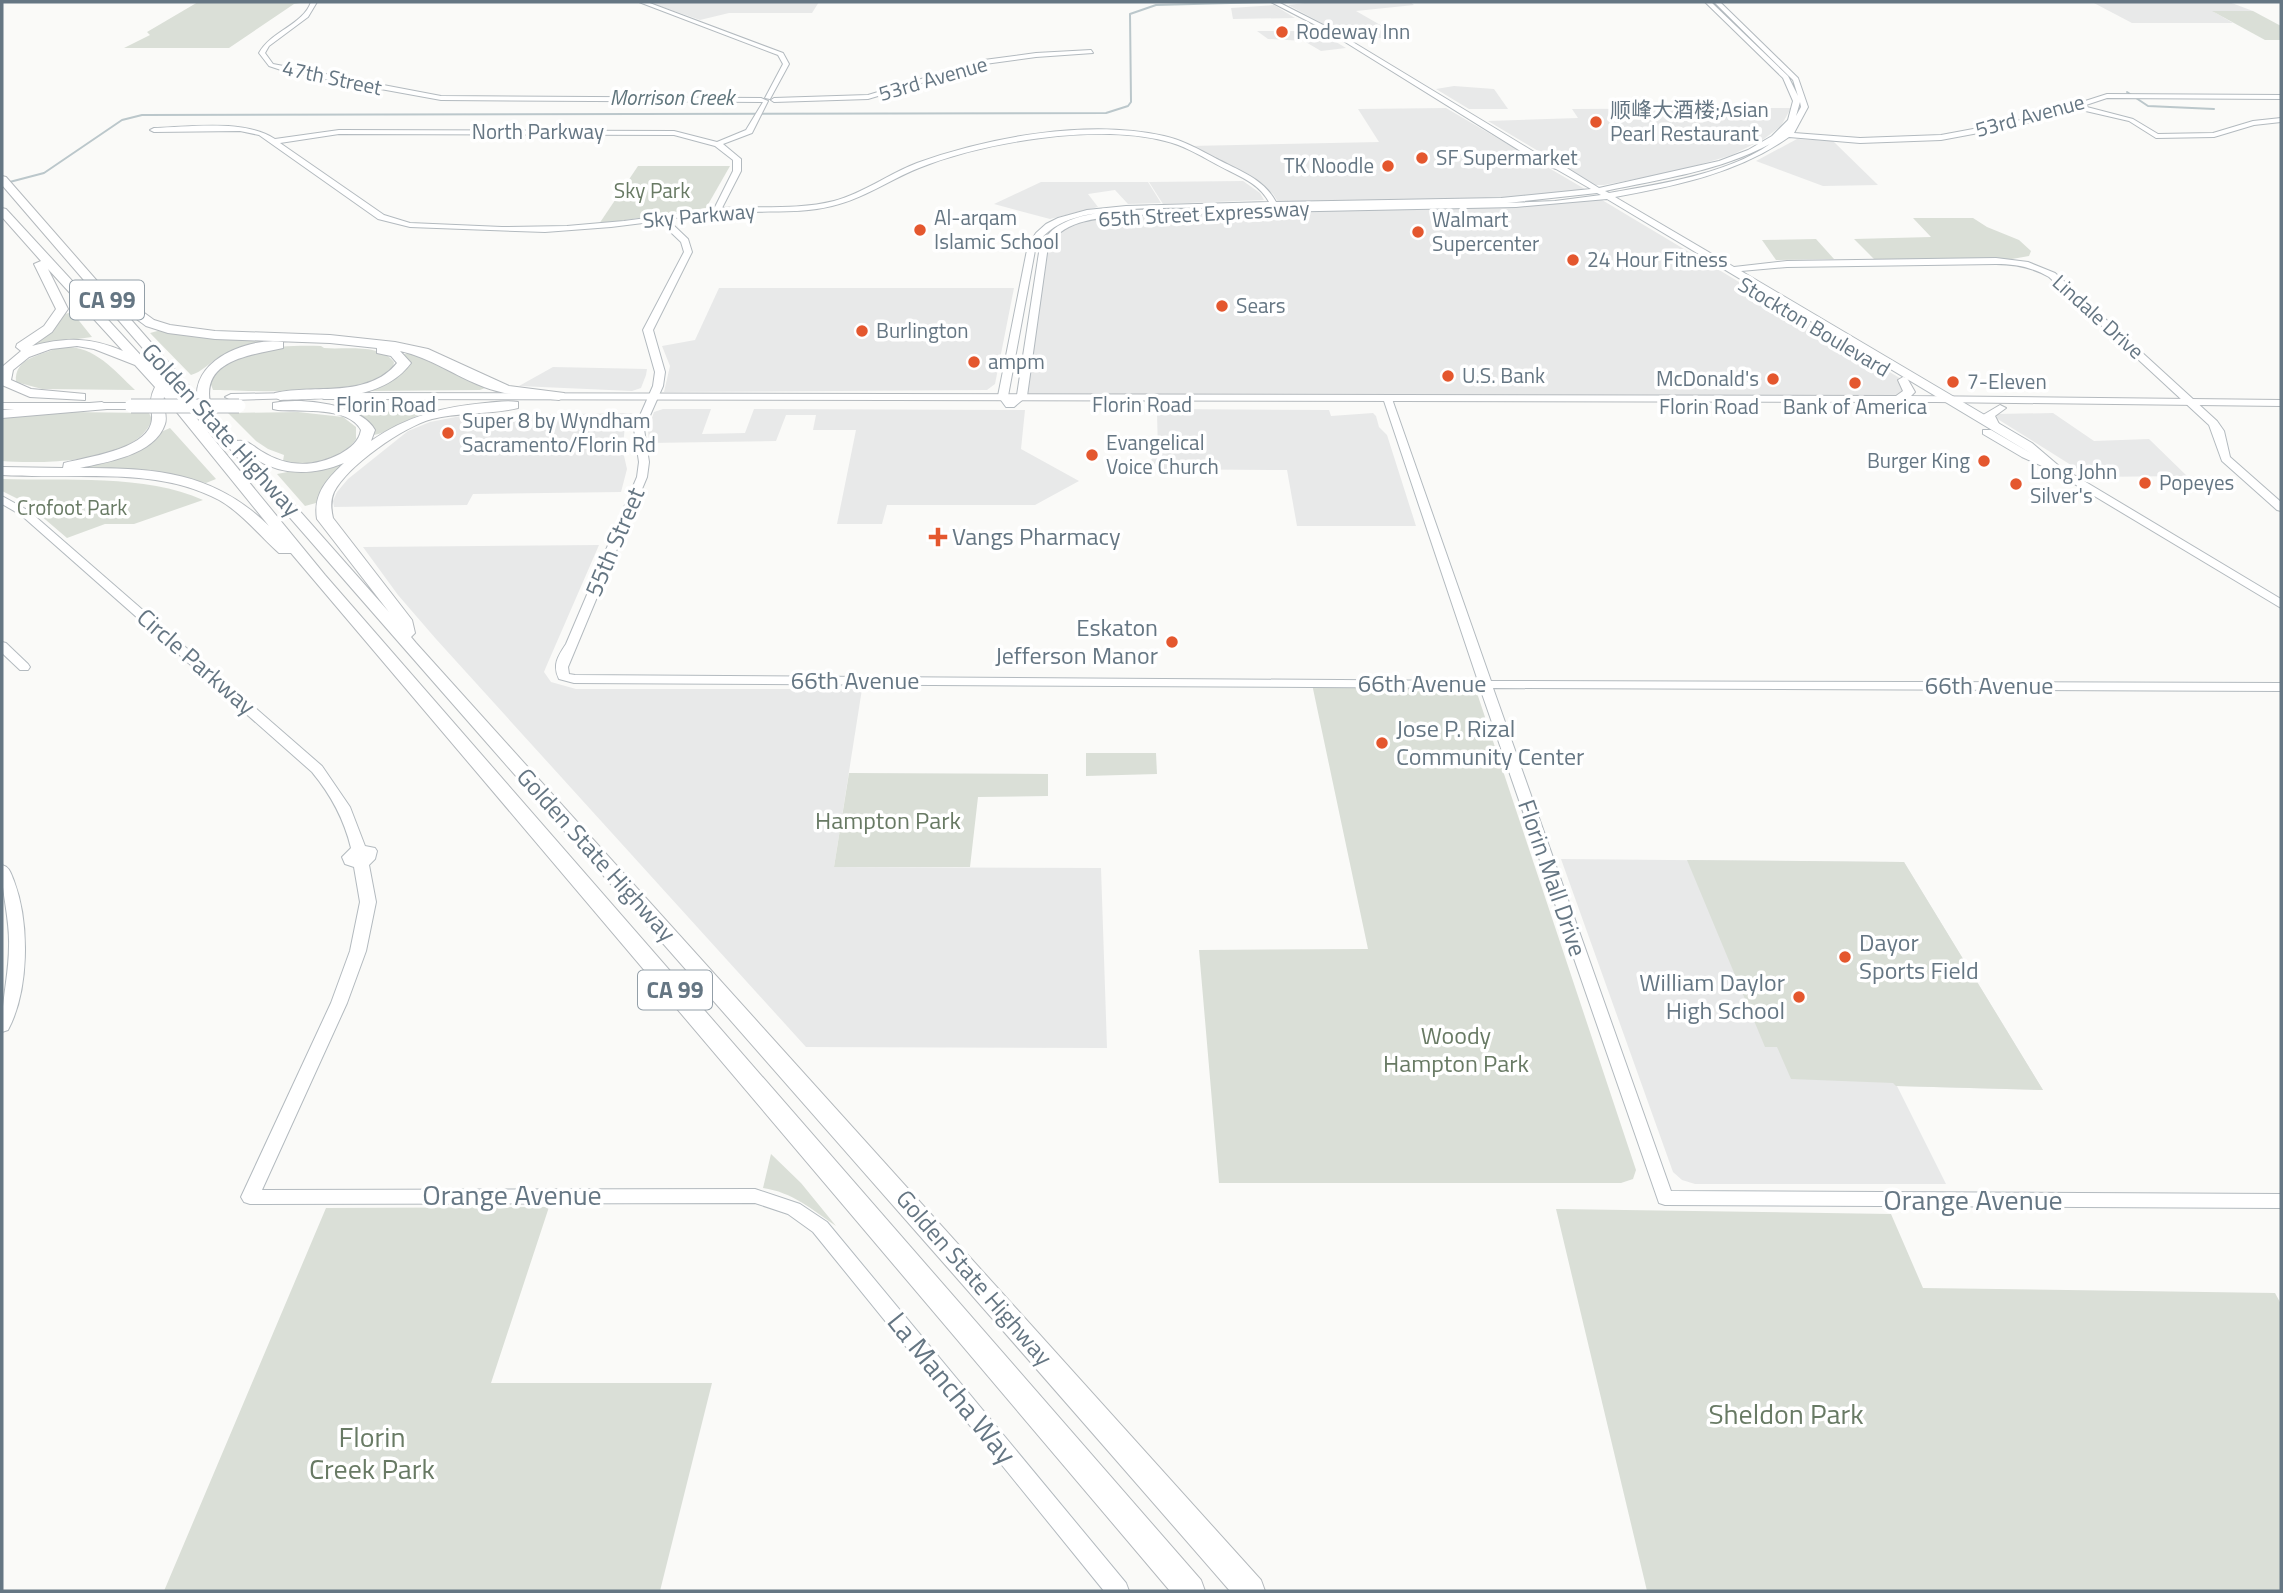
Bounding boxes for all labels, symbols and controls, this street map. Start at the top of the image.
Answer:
place label: Rodeway Inn [1296,15,1410,47]
marker: Rodeway Inn [1274,24,1290,40]
street label: 53rd Avenue [875,47,991,109]
street label: 47th Street [280,51,386,103]
water label: Morrison Creek [610,81,737,113]
street label: 53rd Avenue [1972,85,2088,145]
place label: 顺峰大酒楼;Asian Pearl Restaurant [1610,93,1769,149]
marker: 顺峰大酒楼;Asian Pearl Restaurant [1588,114,1604,130]
street label: North Parkway [472,115,604,147]
place label: SF Supermarket [1436,141,1578,173]
place label: TK Noodle [1284,149,1374,181]
marker: SF Supermarket [1414,150,1430,166]
marker: TK Noodle [1380,158,1396,174]
park label: Sky Park [614,174,690,206]
street label: 65th Street Expressway [1098,191,1310,235]
street label: Sky Parkway [641,194,757,236]
place label: Al-arqam Islamic School [934,201,1059,257]
place label: Walmart Supercenter [1432,203,1539,259]
marker: Al-arqam Islamic School [912,222,928,238]
marker: Walmart Supercenter [1410,224,1426,240]
place label: 24 Hour Fitness [1587,243,1728,275]
marker: 24 Hour Fitness [1565,252,1581,268]
street label: Lindale Drive [2046,266,2152,366]
street label: Stockton Boulevard [1732,268,1897,384]
road number: CA 99 [70,280,144,320]
place label: Sears [1236,289,1286,321]
marker: Sears [1214,298,1230,314]
place label: Burlington [876,314,969,346]
marker: Burlington [854,323,870,339]
street label: Golden State Highway [134,334,310,525]
place label: ampm [988,345,1045,377]
marker: ampm [966,354,982,370]
place label: U.S. Bank [1462,359,1545,391]
place label: McDonald's [1656,362,1759,394]
place label: 7-Eleven [1967,365,2047,397]
marker: U.S. Bank [1440,368,1456,384]
marker: McDonald's [1765,371,1781,387]
marker: 7-Eleven [1945,374,1961,390]
marker: Bank of America [1847,375,1863,391]
street label: Florin Road [336,388,436,420]
street label: Florin Road [1092,388,1192,420]
street label: Florin Road [1659,390,1759,422]
place label: Bank of America [1783,390,1928,422]
place label: Super 8 by Wyndham Sacramento/Florin Rd [462,404,656,460]
marker: Super 8 by Wyndham Sacramento/Florin Rd [440,425,456,441]
place label: Evangelical Voice Church [1106,426,1219,482]
place label: Burger King [1867,444,1970,476]
marker: Evangelical Voice Church [1084,447,1100,463]
marker: Burger King [1976,453,1992,469]
place label: Long John Silver's [2030,455,2117,511]
place label: Popeyes [2159,466,2234,498]
marker: Popeyes [2137,475,2153,491]
marker: Long John Silver's [2008,476,2024,492]
street label: 55th Street [575,481,653,602]
park label: Crofoot Park [17,491,127,523]
place label: Vangs Pharmacy [952,518,1121,554]
marker: Vangs Pharmacy [930,529,946,545]
street label: Circle Parkway [129,599,264,723]
place label: Eskaton Jefferson Manor [995,609,1158,673]
marker: Eskaton Jefferson Manor [1164,634,1180,650]
street label: 66th Avenue [791,662,919,698]
street label: 66th Avenue [1358,665,1486,701]
street label: 66th Avenue [1925,667,2053,703]
place label: Jose P. Rizal Community Center [1396,710,1584,774]
marker: Jose P. Rizal Community Center [1374,735,1390,751]
street label: Golden State Highway [509,759,685,950]
street label: Florin Mall Drive [1509,794,1597,961]
park label: Hampton Park [815,802,962,838]
place label: Dayor Sports Field [1859,924,1979,988]
marker: Dayor Sports Field [1837,949,1853,965]
place label: William Daylor High School [1639,964,1785,1028]
road number: CA 99 [638,970,712,1009]
marker: William Daylor High School [1791,989,1807,1005]
park label: Woody Hampton Park [1383,1017,1530,1081]
street label: Orange Avenue [422,1173,602,1216]
street label: Orange Avenue [1883,1178,2063,1221]
street label: Golden State Highway [888,1181,1062,1374]
street label: La Mancha Way [877,1302,1027,1473]
park label: Sheldon Park [1708,1392,1864,1435]
park label: Florin Creek Park [309,1415,435,1490]

